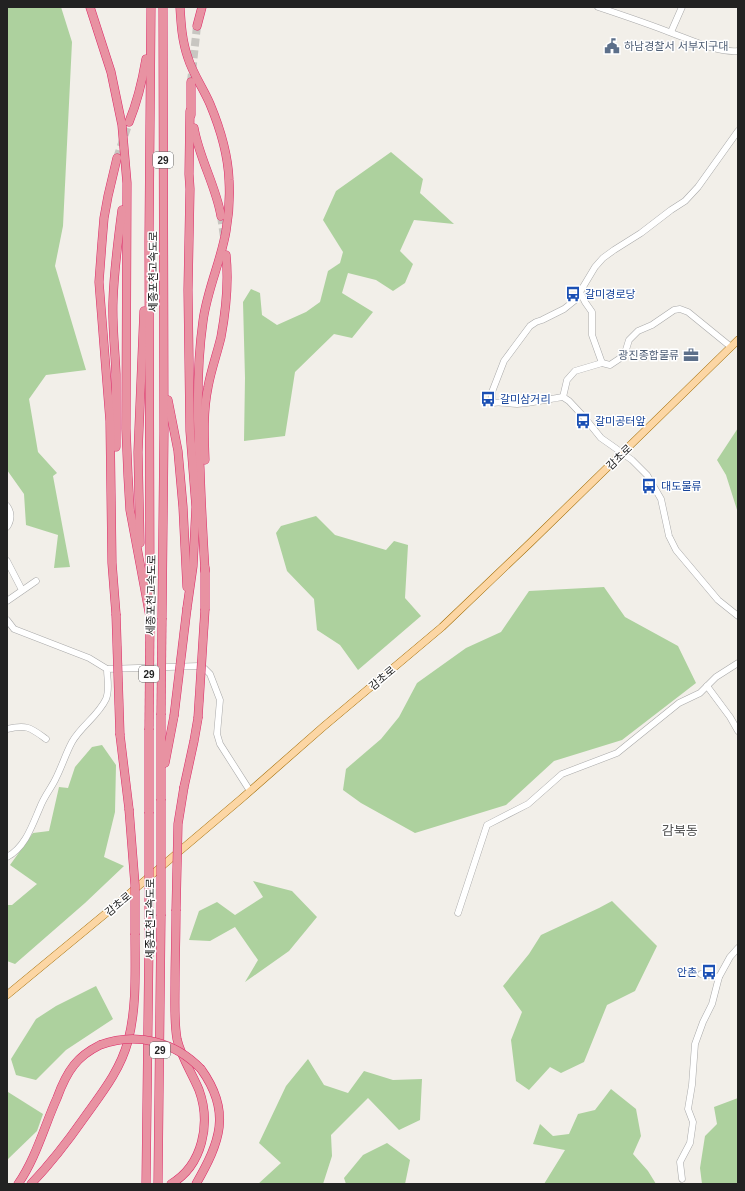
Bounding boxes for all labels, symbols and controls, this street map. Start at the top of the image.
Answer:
public building icon: 하남경찰서 서부지구대 [603,37,621,55]
place label: 하남경찰서 서부지구대 [624,40,728,52]
road number: 29 [153,152,173,168]
street label: 세종포천고속도로 [147,232,159,312]
bus stop icon: 갈미경로당 [564,285,582,303]
place label: 갈미경로당 [585,288,636,300]
office icon: 광진종합물류 [682,346,700,364]
place label: 광진종합물류 [618,349,679,361]
bus stop icon: 갈미삼거리 [479,390,497,408]
place label: 갈미삼거리 [500,393,551,405]
bus stop icon: 갈미공터앞 [574,412,592,430]
place label: 갈미공터앞 [595,415,646,427]
street label: 감초로 [604,442,634,472]
bus stop icon: 대도물류 [640,477,658,495]
place label: 대도물류 [661,480,701,492]
street label: 세종포천고속도로 [144,554,158,636]
street label: 감초로 [367,664,397,692]
road number: 29 [139,666,159,682]
district label: 감북동 [662,823,698,838]
street label: 세종포천고속도로 [144,879,156,959]
street label: 감초로 [103,890,133,918]
bus stop icon: 안촌 [700,963,718,981]
place label: 안촌 [677,966,697,978]
road number: 29 [150,1042,170,1058]

